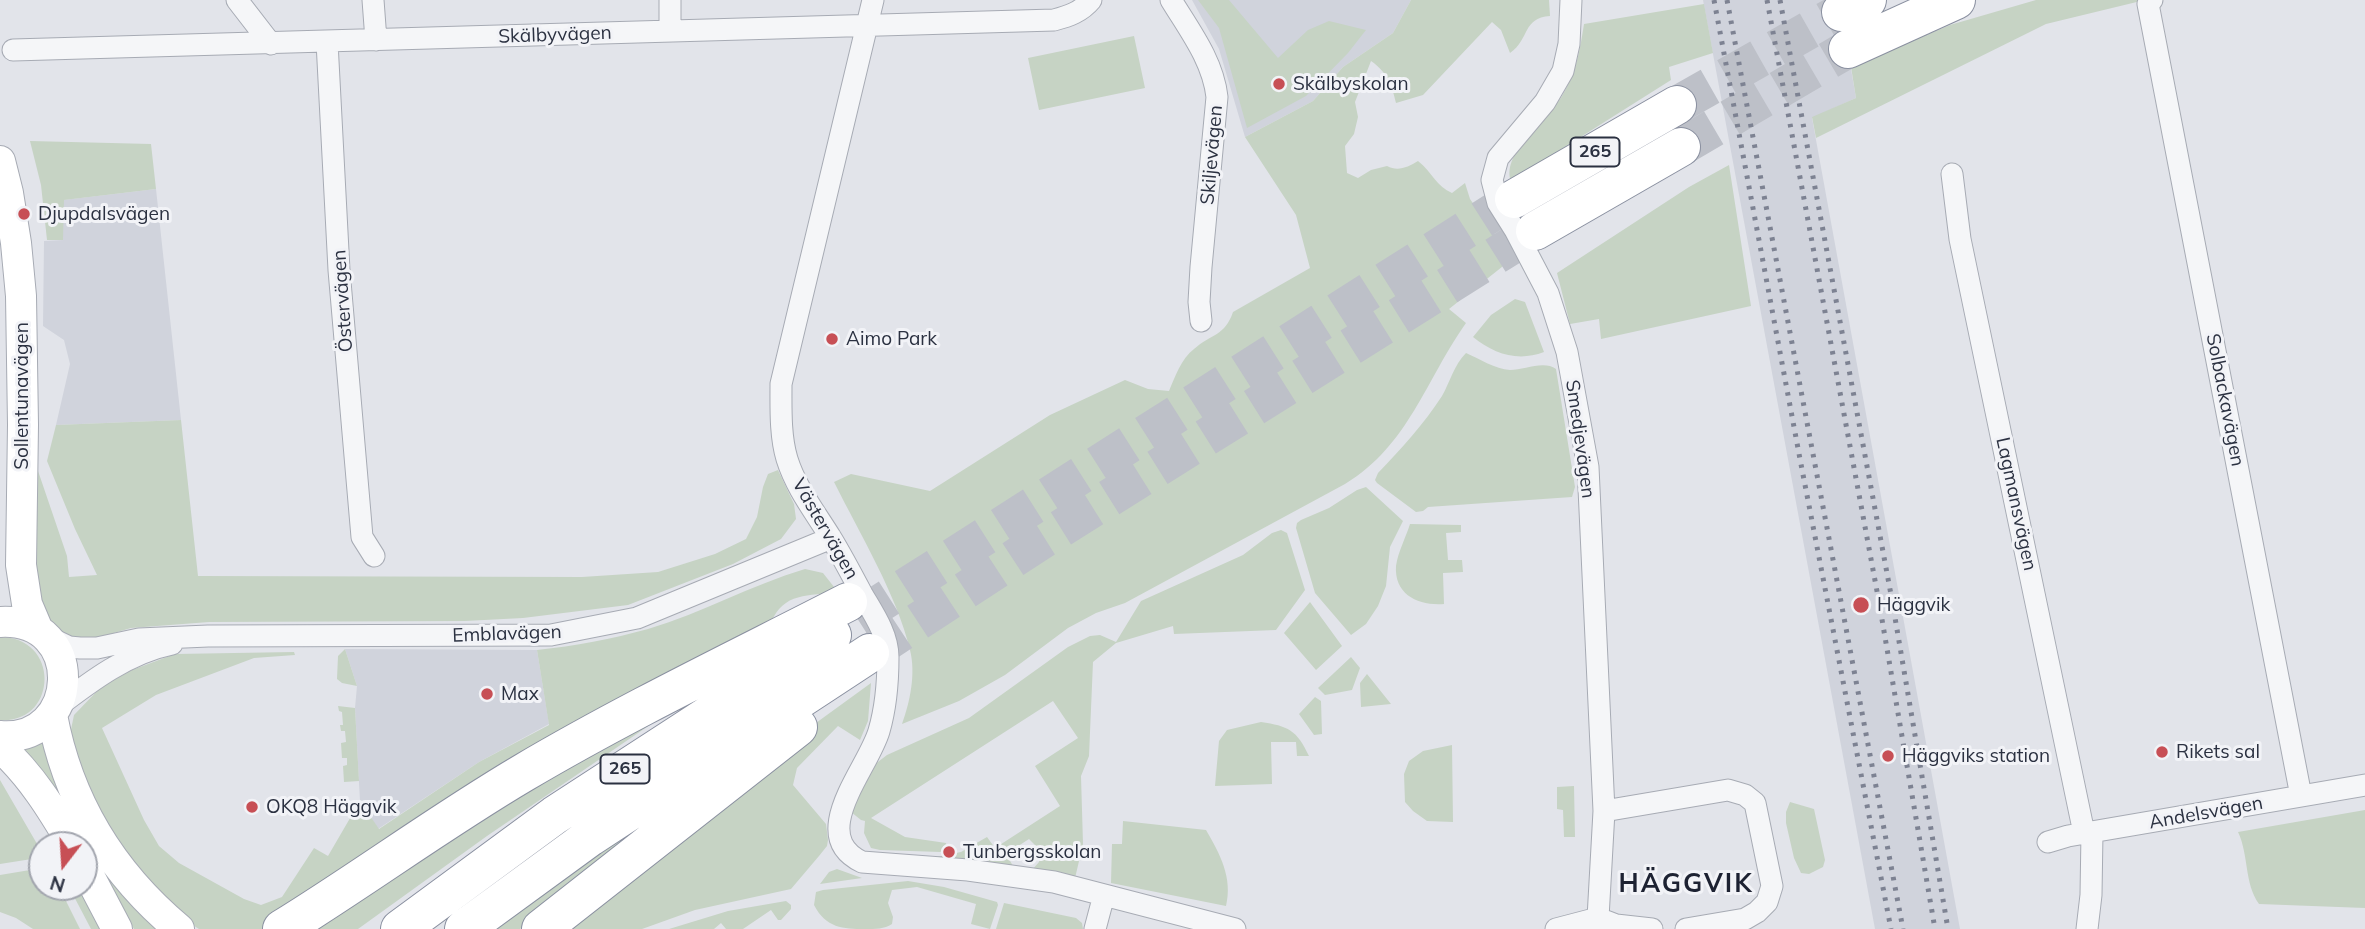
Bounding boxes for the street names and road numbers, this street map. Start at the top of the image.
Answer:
street label: Skälbyvägen [498,22,612,48]
street label: Skiljevägen [1196,104,1228,206]
road number: 265 [1570,138,1620,167]
street label: Östervägen [328,249,358,353]
street label: Sollentunavägen [11,322,33,470]
street label: Solbackavägen [2201,332,2249,468]
street label: Smedjevägen [1560,378,1600,500]
street label: Lagmansvägen [1991,435,2041,573]
street label: Västervägen [787,474,863,584]
street label: Emblavägen [452,621,562,647]
road number: 265 [600,754,650,784]
street label: Andelsvägen [2147,792,2265,834]

